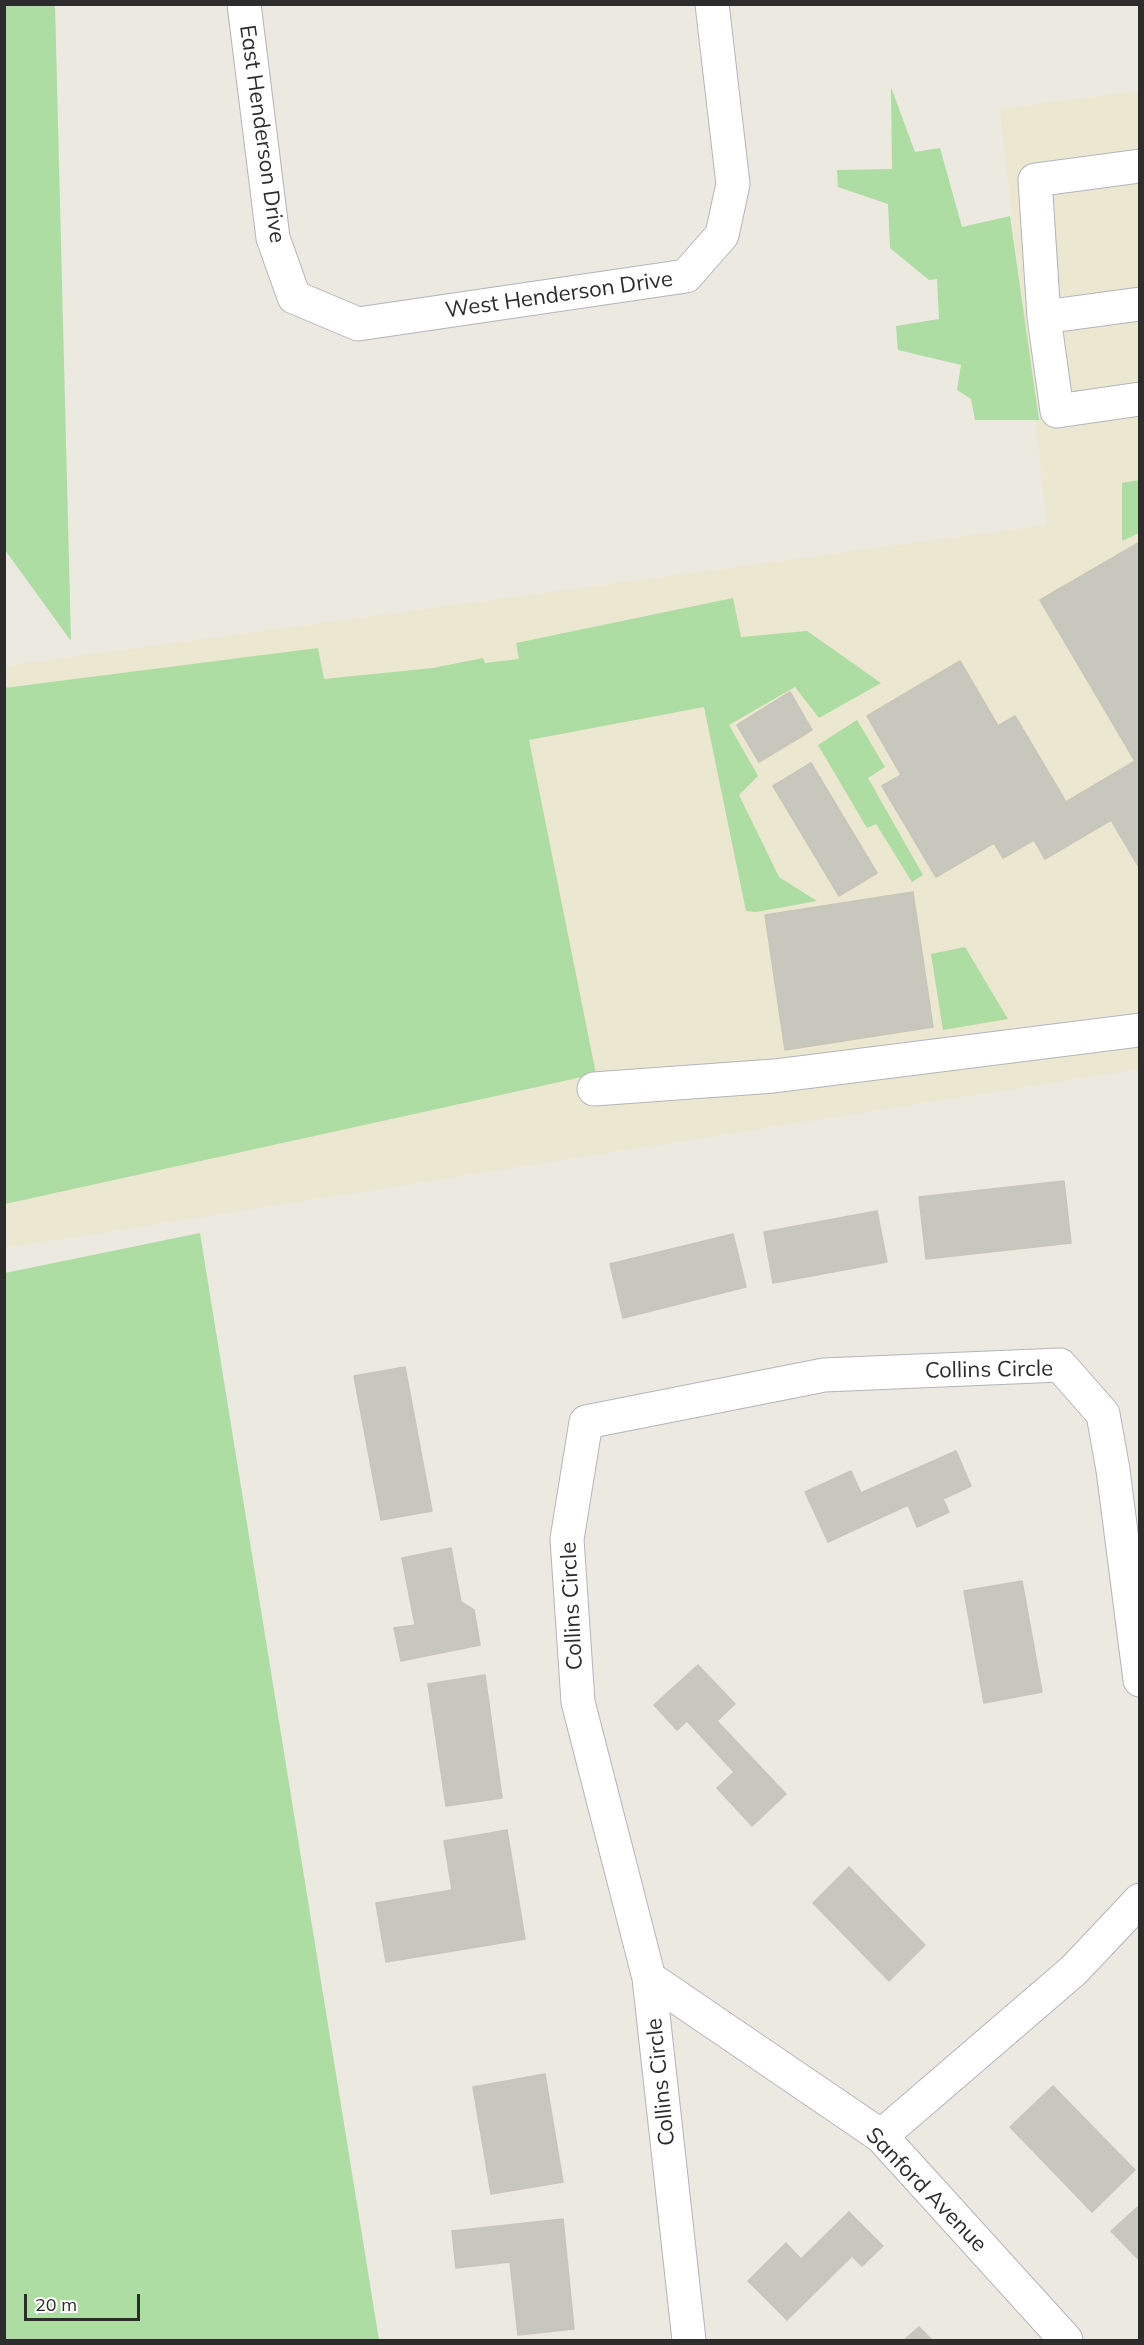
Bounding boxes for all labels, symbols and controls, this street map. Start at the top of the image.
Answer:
street label: East Henderson Drive [234,23,290,245]
street label: West Henderson Drive [444,266,674,324]
street label: Collins Circle [925,1356,1053,1384]
street label: Collins Circle [555,1541,589,1671]
street label: Collins Circle [641,2017,681,2147]
street label: Sanford Avenue [860,2122,992,2258]
scale bar [27,2282,142,2320]
text: 20 m [35,2293,77,2316]

